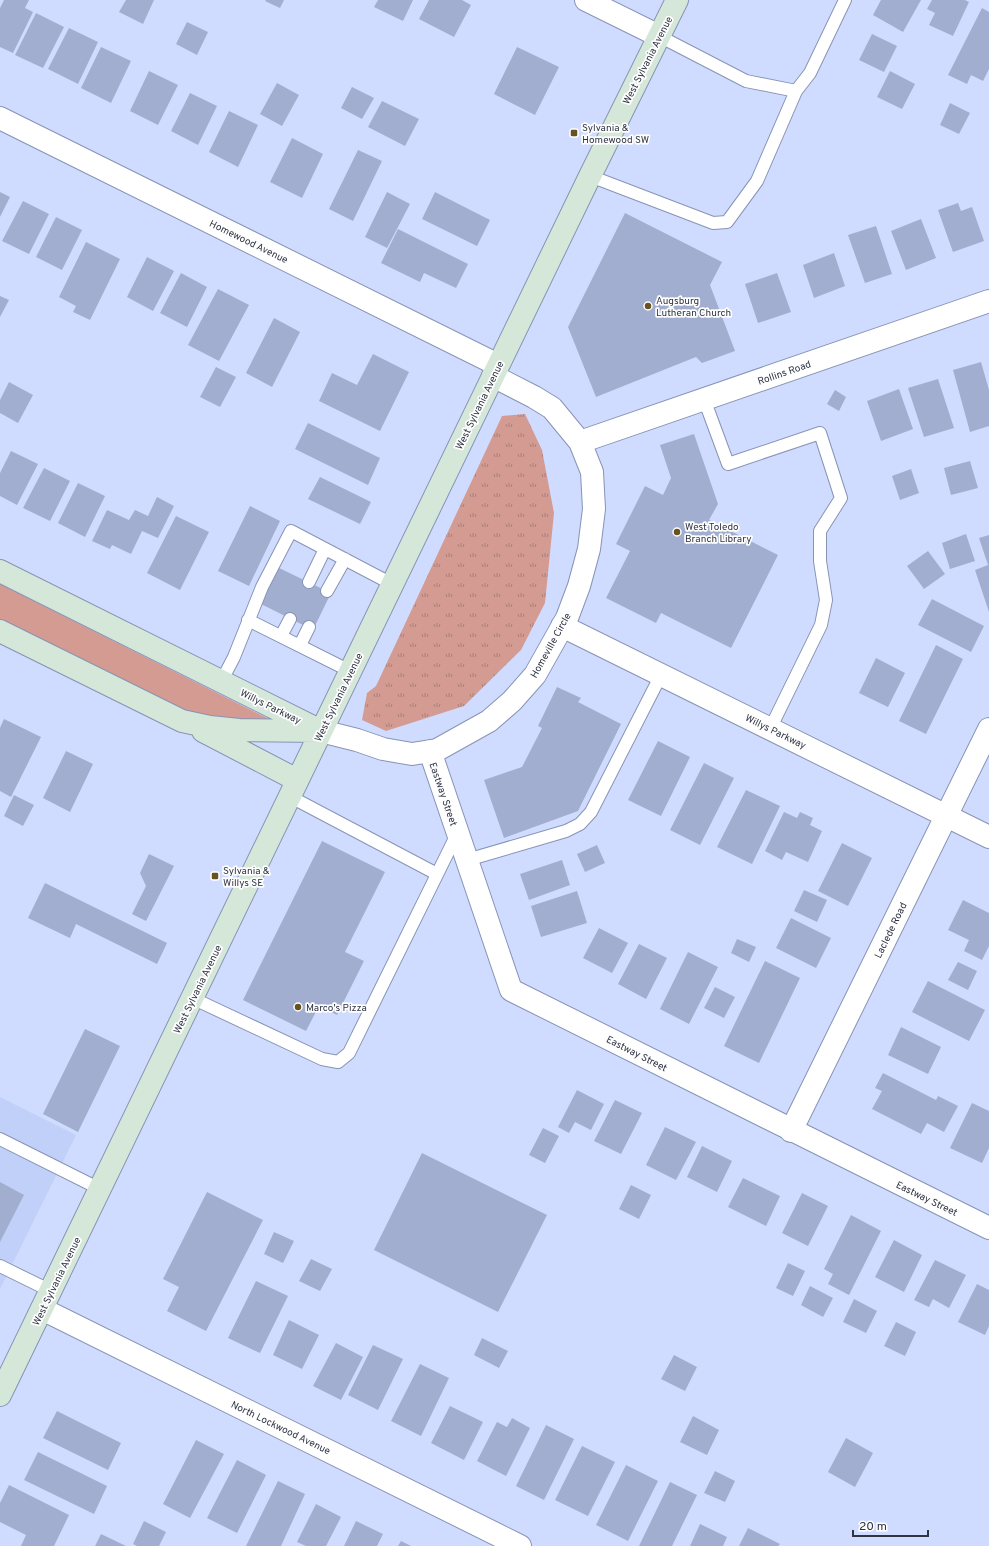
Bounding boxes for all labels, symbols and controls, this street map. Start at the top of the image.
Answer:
street label: West Sylvania Avenue [621,15,676,107]
place label: Sylvania & Homewood SW [582,122,649,147]
marker: Sylvania & Homewood SW [569,128,579,138]
street label: Homewood Avenue [207,218,290,267]
place label: Augsburg Lutheran Church [656,295,731,320]
marker: Augsburg Lutheran Church [643,301,653,311]
street label: Rollins Road [756,358,813,389]
street label: West Sylvania Avenue [453,359,507,452]
place label: West Toledo Branch Library [685,521,751,546]
marker: West Toledo Branch Library [672,527,682,537]
street label: Homeville Circle [528,611,575,681]
street label: West Sylvania Avenue [312,651,366,744]
street label: Willys Parkway [238,687,303,728]
street label: Willys Parkway [743,712,808,753]
street label: Eastway Street [426,761,460,828]
place label: Sylvania & Willys SE [223,865,270,890]
marker: Sylvania & Willys SE [210,871,220,881]
street label: Laclede Road [872,901,910,961]
street label: West Sylvania Avenue [171,943,225,1036]
marker: Marco's Pizza [293,1002,303,1012]
place label: Marco's Pizza [306,1002,367,1015]
street label: Eastway Street [604,1033,669,1075]
street label: Eastway Street [893,1179,959,1220]
street label: West Sylvania Avenue [30,1235,84,1328]
street label: North Lockwood Avenue [228,1399,332,1458]
scale bar [853,1512,928,1538]
text: 20 m [859,1519,887,1535]

